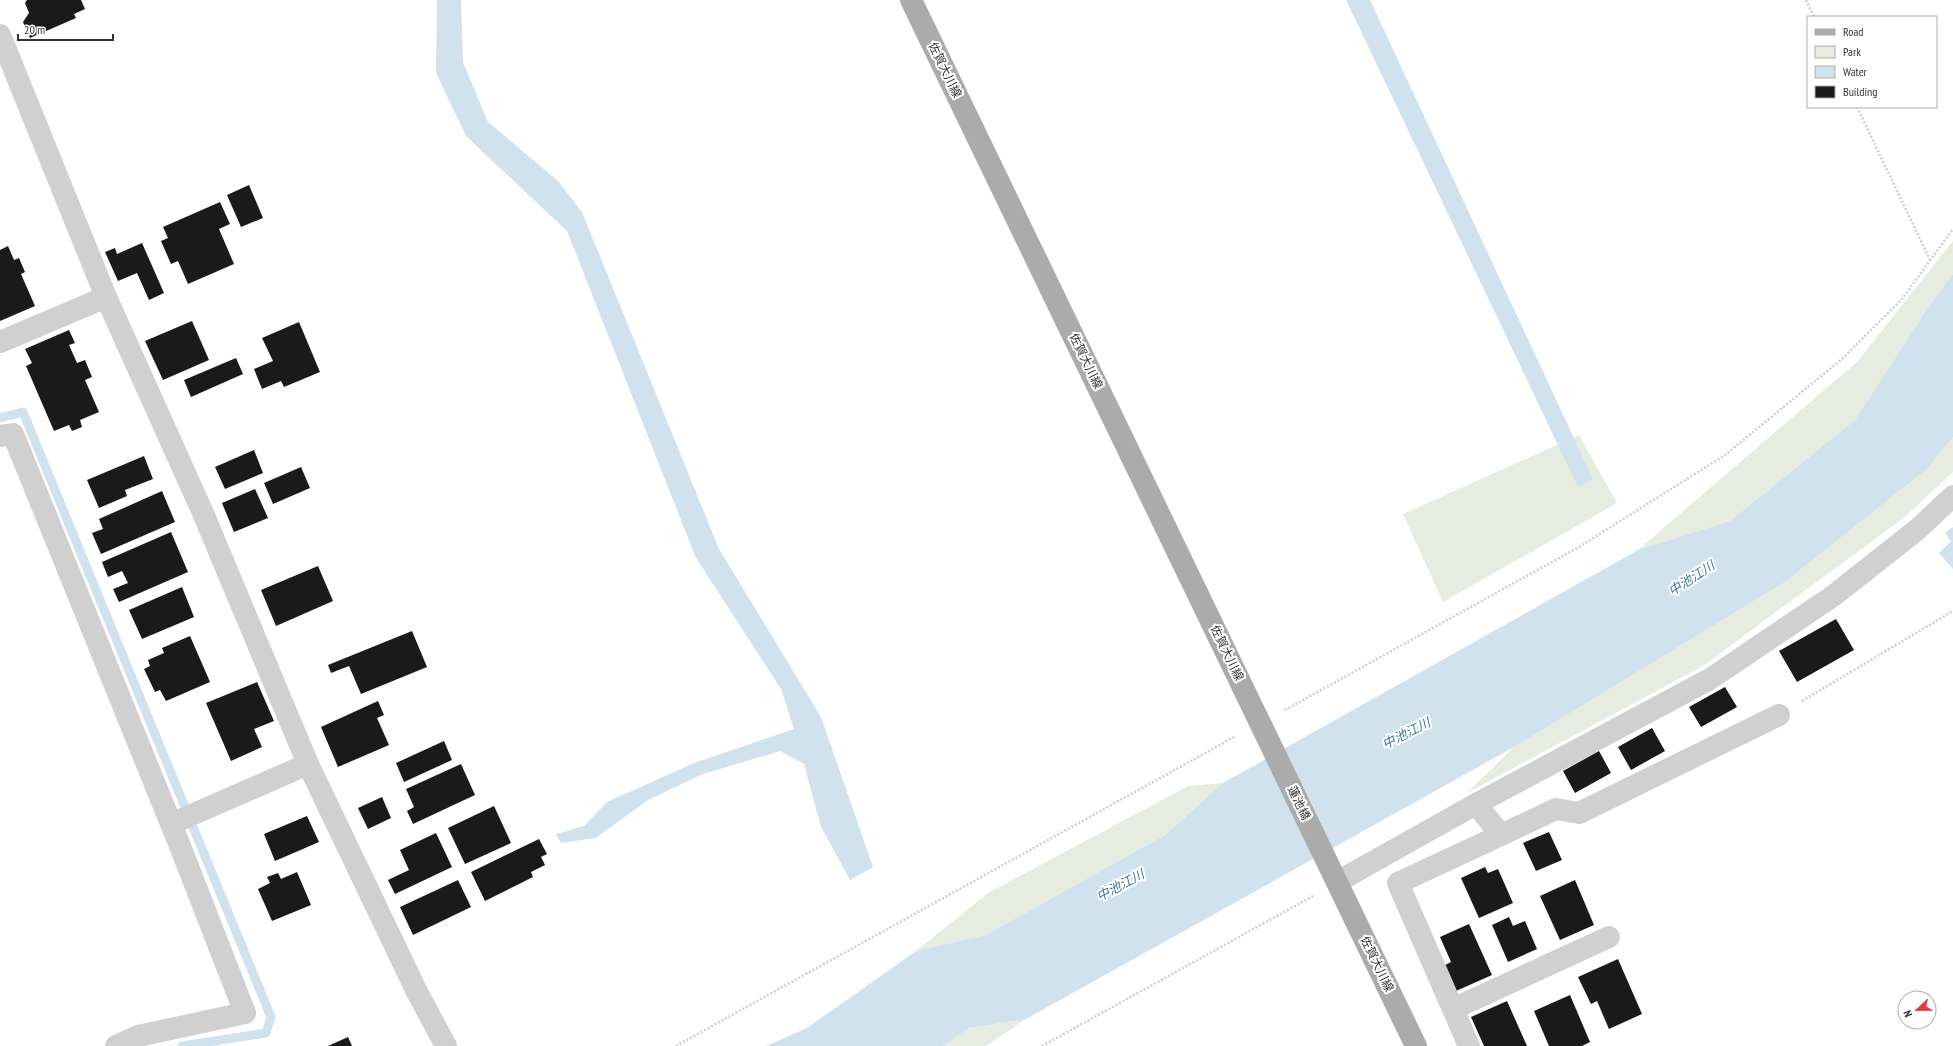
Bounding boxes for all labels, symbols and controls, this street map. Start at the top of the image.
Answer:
scale bar [18,16,113,42]
legend [1807,16,1937,108]
text: 20 m [24,22,45,37]
text: Road [1843,24,1863,39]
street label: 佐賀大川線 [926,40,965,100]
text: Park [1843,44,1861,59]
text: Water [1843,64,1868,79]
text: Building [1843,84,1878,99]
street label: 佐賀大川線 [1067,331,1106,391]
water label: 中池江川 [1665,556,1719,600]
street label: 佐賀大川線 [1208,623,1247,683]
water label: 中池江川 [1379,713,1435,753]
street label: 蓮池橋 [1285,783,1314,822]
water label: 中池江川 [1093,865,1149,905]
street label: 佐賀大川線 [1358,934,1397,994]
north arrow [1897,990,1937,1030]
text: N [1900,1008,1915,1019]

